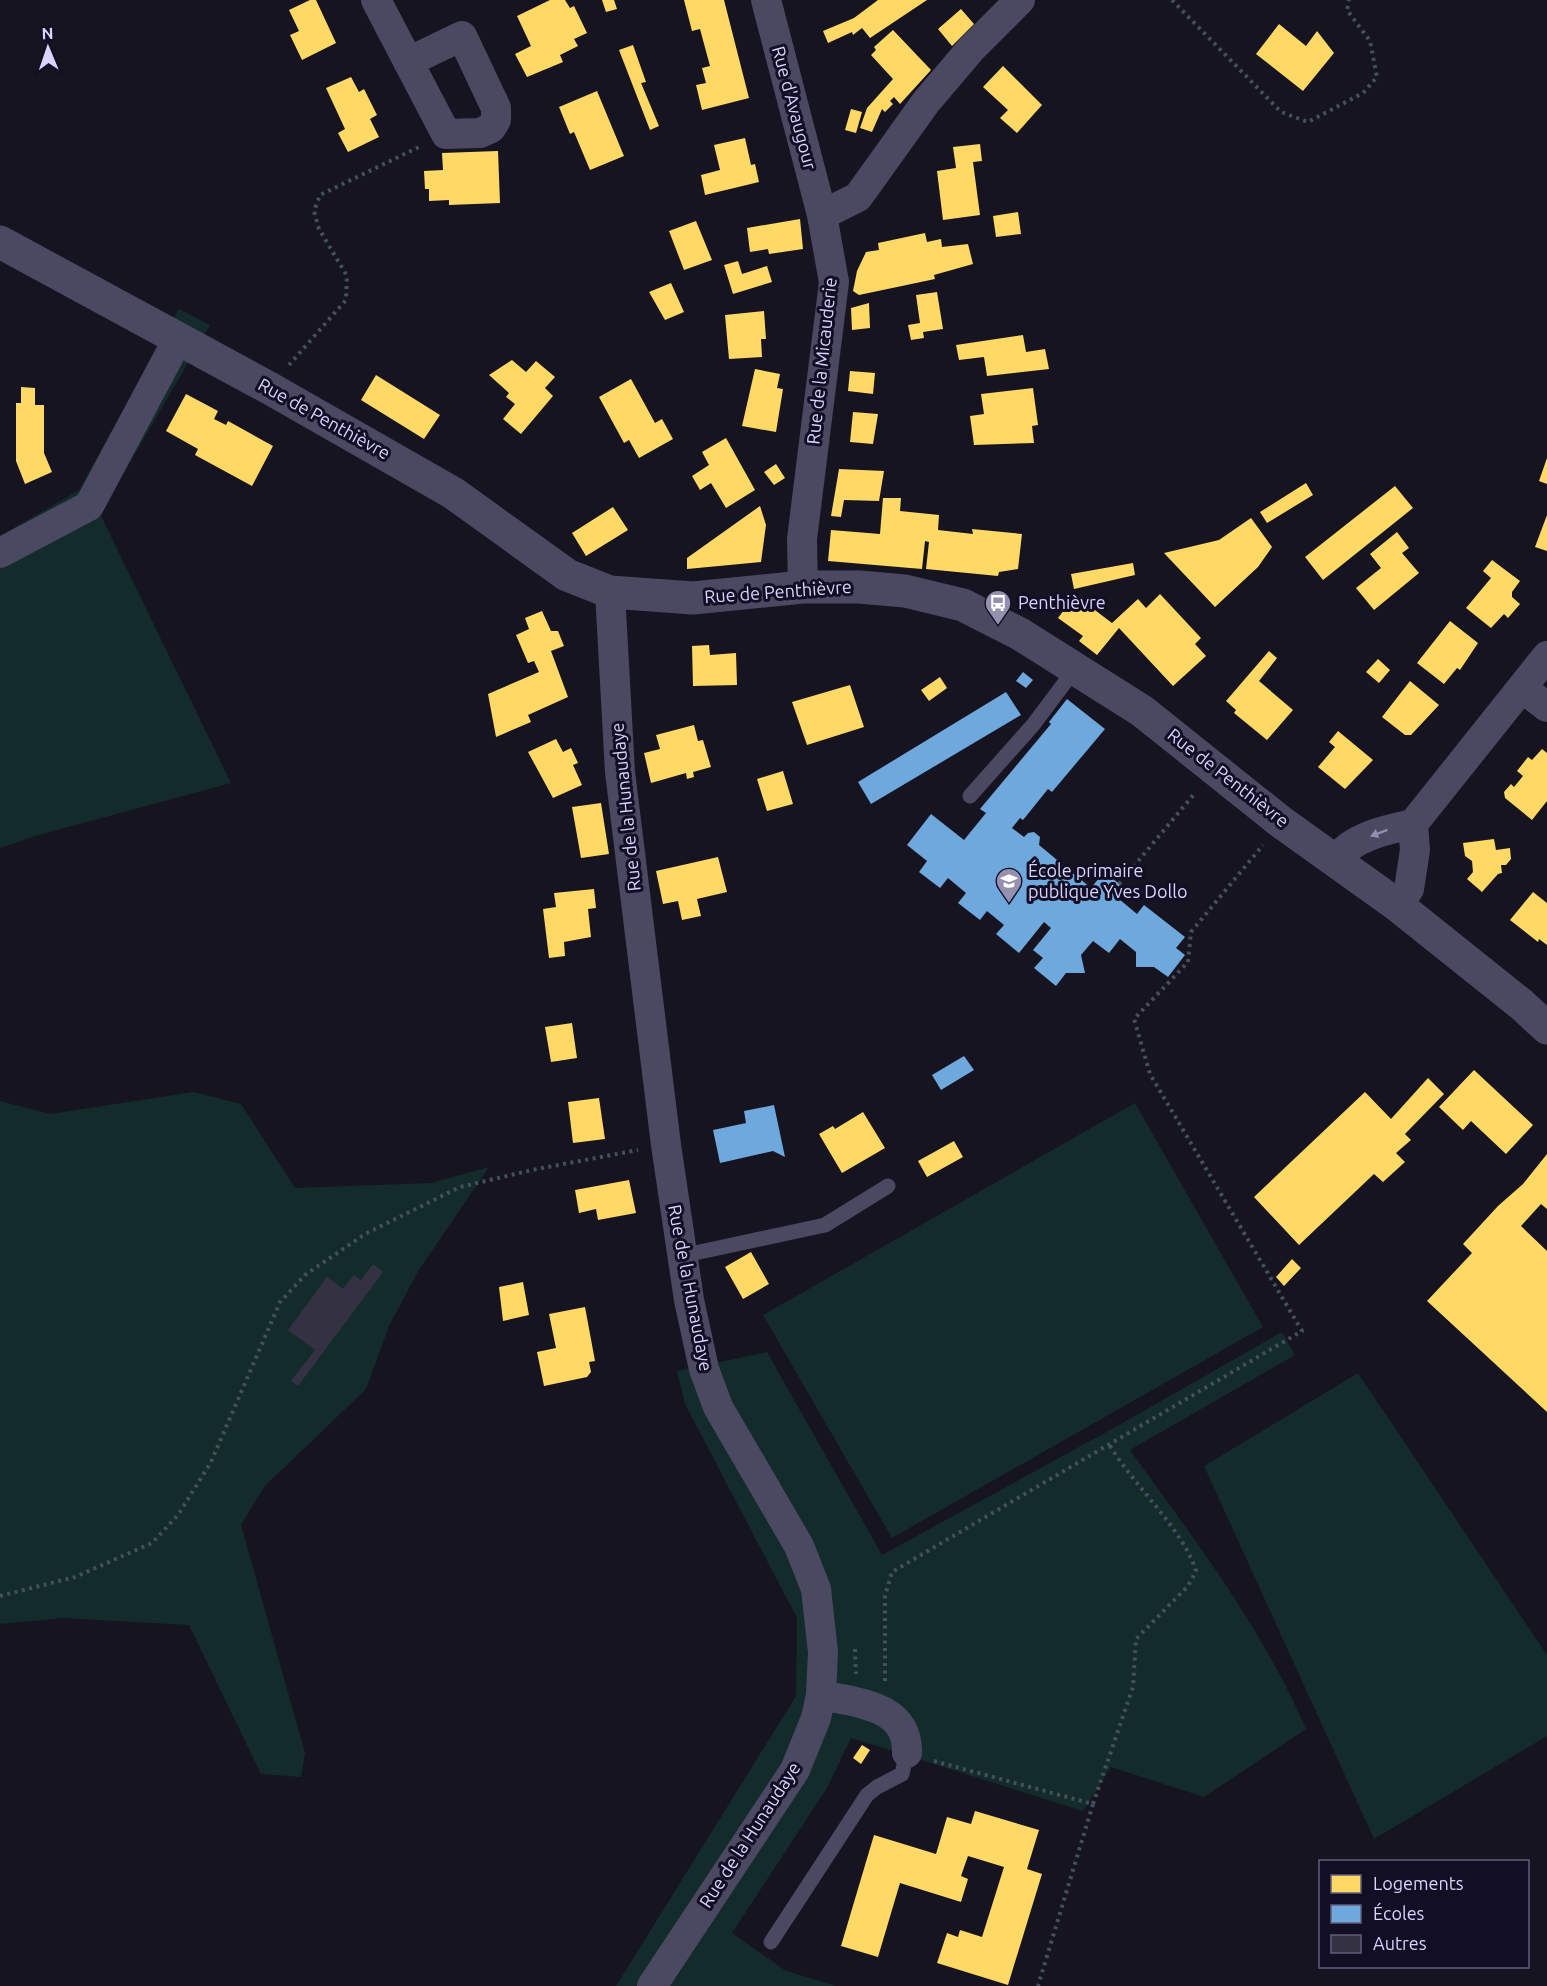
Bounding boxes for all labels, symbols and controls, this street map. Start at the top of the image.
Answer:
north arrow [18,18,78,78]
text: N [41,24,54,42]
street label: Rue d'Avaugour [769,44,821,172]
street label: Rue de la Micauderie [802,276,840,445]
street label: Rue de Penthièvre [255,374,394,463]
street label: Rue de Penthièvre [703,576,852,606]
bus stop icon: Penthièvre [983,588,1013,626]
place label: Penthièvre [1018,592,1106,612]
street label: Rue de la Hunaudaye [606,722,644,892]
street label: Rue de Penthièvre [1164,724,1293,831]
one-way arrow [1369,828,1387,838]
place label: École primaire publique Yves Dollo [1028,859,1188,901]
school or university icon: École primaire publique Yves Dollo [994,866,1024,904]
street label: Rue de la Hunaudaye [665,1203,717,1373]
street label: Rue de la Hunaudaye [695,1758,804,1911]
legend [1319,1860,1529,1968]
text: Logements [1373,1873,1464,1893]
text: Écoles [1373,1902,1425,1923]
text: Autres [1373,1933,1427,1953]

